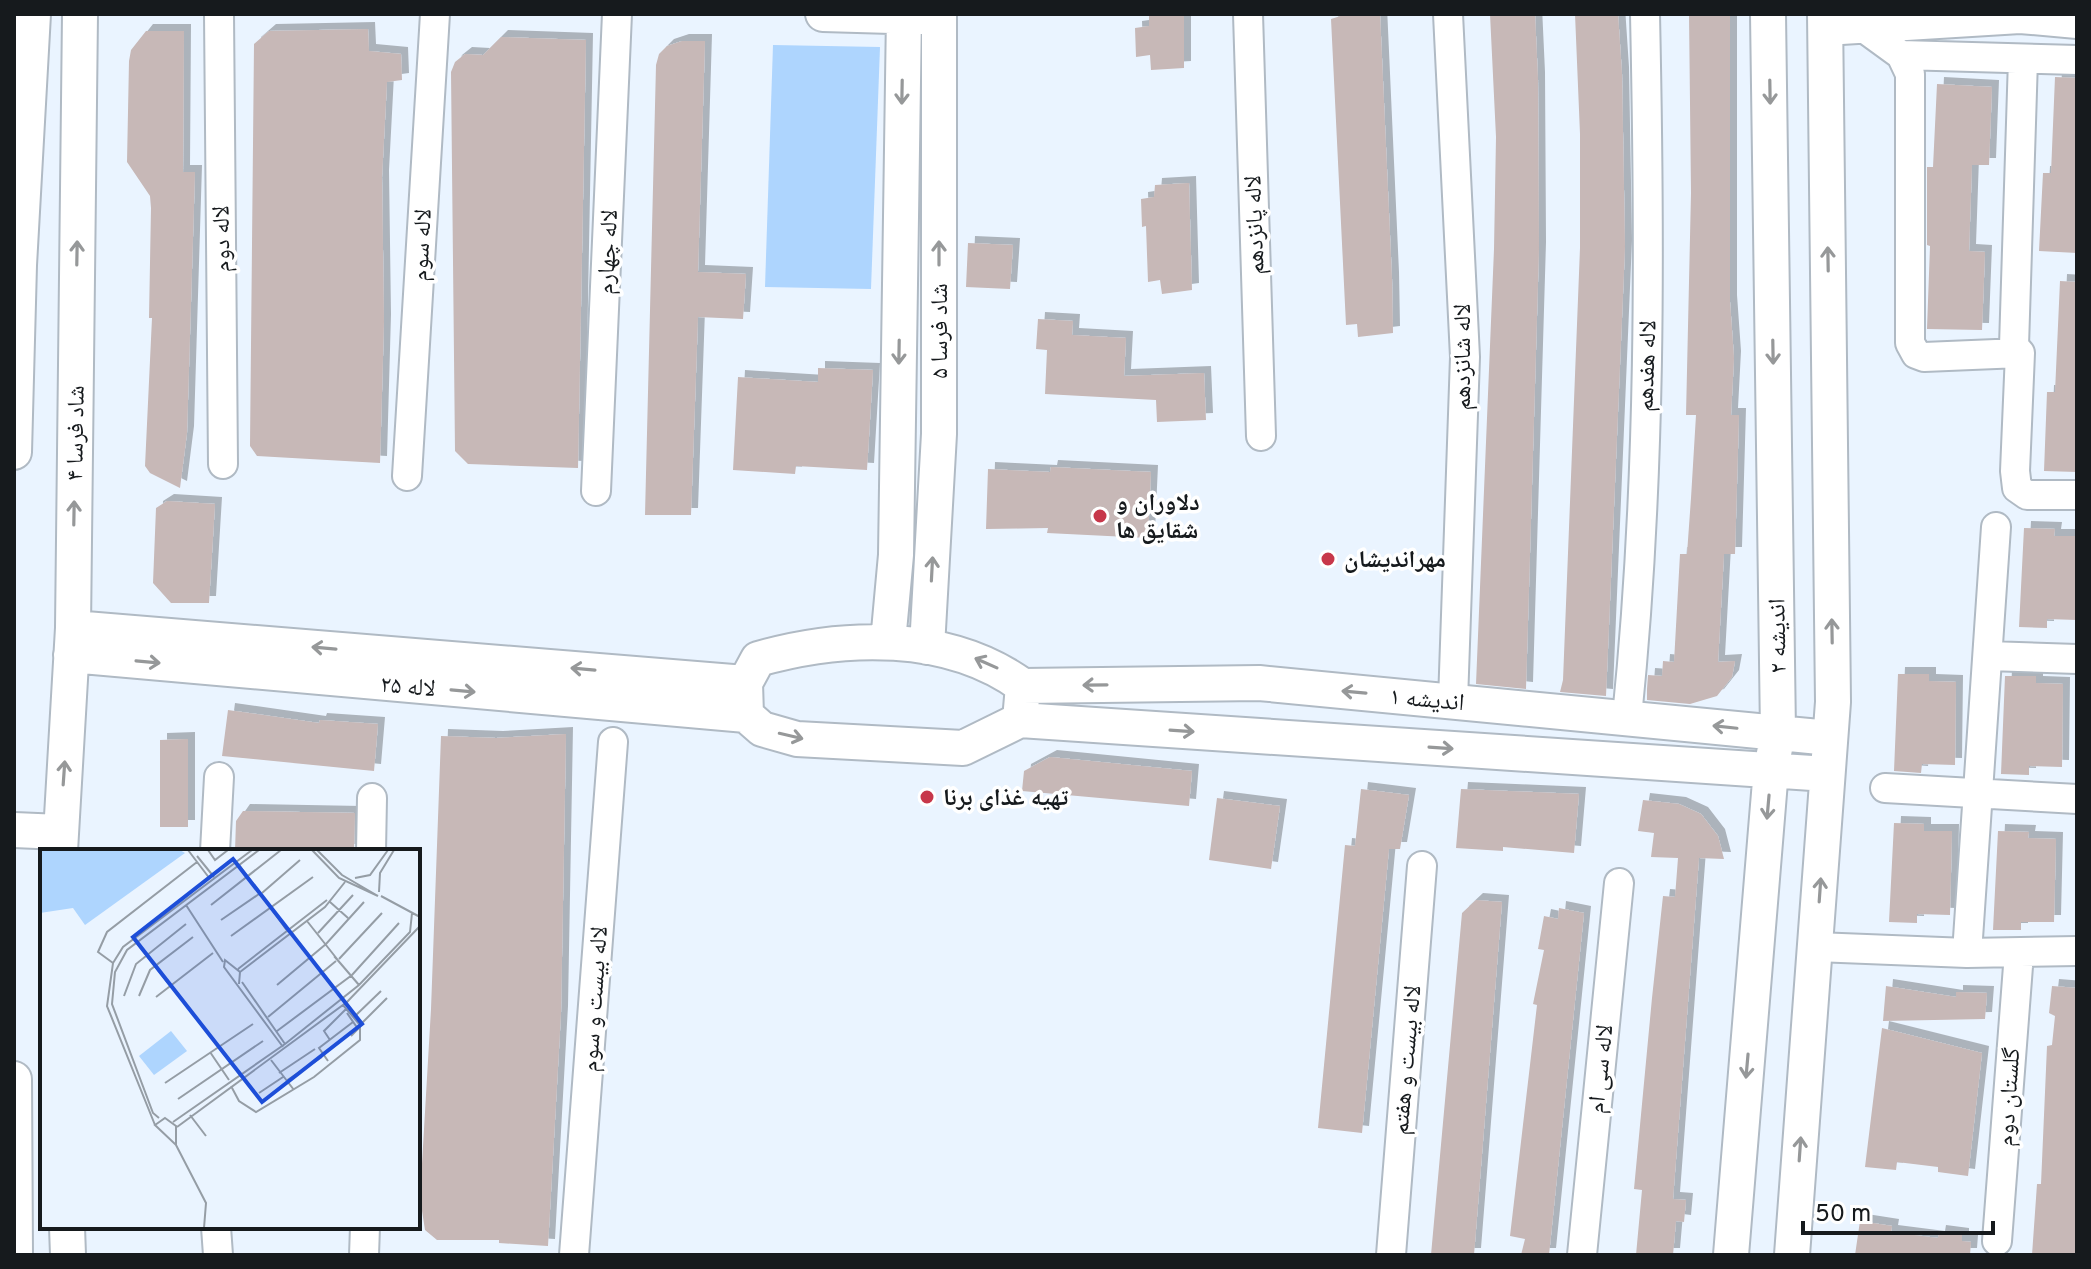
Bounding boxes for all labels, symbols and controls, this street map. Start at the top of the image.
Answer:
one-way arrow [895,78,910,105]
one-way arrow [1762,78,1777,105]
street label: لاله پانزدهم [1239,175,1273,275]
street label: لاله دوم [207,205,239,273]
street label: لاله سوم [406,208,440,282]
street label: لاله چهارم [592,209,626,296]
one-way arrow [69,240,85,267]
one-way arrow [931,240,947,267]
one-way arrow [1820,246,1836,273]
street label: شاد فرسا ۵ [926,283,956,379]
street label: لاله شانزدهم [1449,304,1479,410]
street label: لاله هفدهم [1631,320,1665,412]
one-way arrow [891,338,907,365]
one-way arrow [1765,338,1781,365]
street label: شاد فرسا ۴ [61,385,93,481]
place label: دلاوران و شقایق ها [1116,489,1200,547]
one-way arrow [66,500,82,527]
marker: دلاوران و شقایق ها [1091,507,1109,525]
place label: مهراندیشان [1344,546,1446,576]
marker: مهراندیشان [1319,550,1337,568]
one-way arrow [924,556,939,583]
street label: اندیشه ۲ [1763,598,1795,674]
one-way arrow [1824,618,1840,645]
one-way arrow [311,640,338,655]
one-way arrow [974,654,999,669]
one-way arrow [135,655,161,670]
one-way arrow [570,661,597,676]
street label: لاله ۲۵ [379,671,437,705]
one-way arrow [1082,677,1109,693]
street label: اندیشه ۱ [1388,683,1466,719]
one-way arrow [449,684,476,699]
one-way arrow [1341,684,1368,699]
one-way arrow [1712,719,1739,734]
one-way arrow [1168,724,1195,739]
one-way arrow [777,730,803,745]
one-way arrow [1427,741,1454,756]
one-way arrow [56,760,71,787]
place label: تهیه غذای برنا [943,784,1069,814]
marker: تهیه غذای برنا [918,788,936,806]
one-way arrow [1760,793,1775,820]
inset map [40,849,420,1229]
one-way arrow [1813,877,1828,904]
street label: لاله بیست و سوم [576,925,616,1073]
street label: لاله بیست و هفتم [1387,984,1429,1136]
street label: لاله سی ام [1582,1023,1622,1115]
street label: گلستان دوم [1992,1047,2028,1148]
one-way arrow [1739,1052,1754,1079]
one-way arrow [1793,1136,1808,1163]
scale bar [1803,1185,1993,1235]
text: 50 m [1815,1200,1871,1230]

